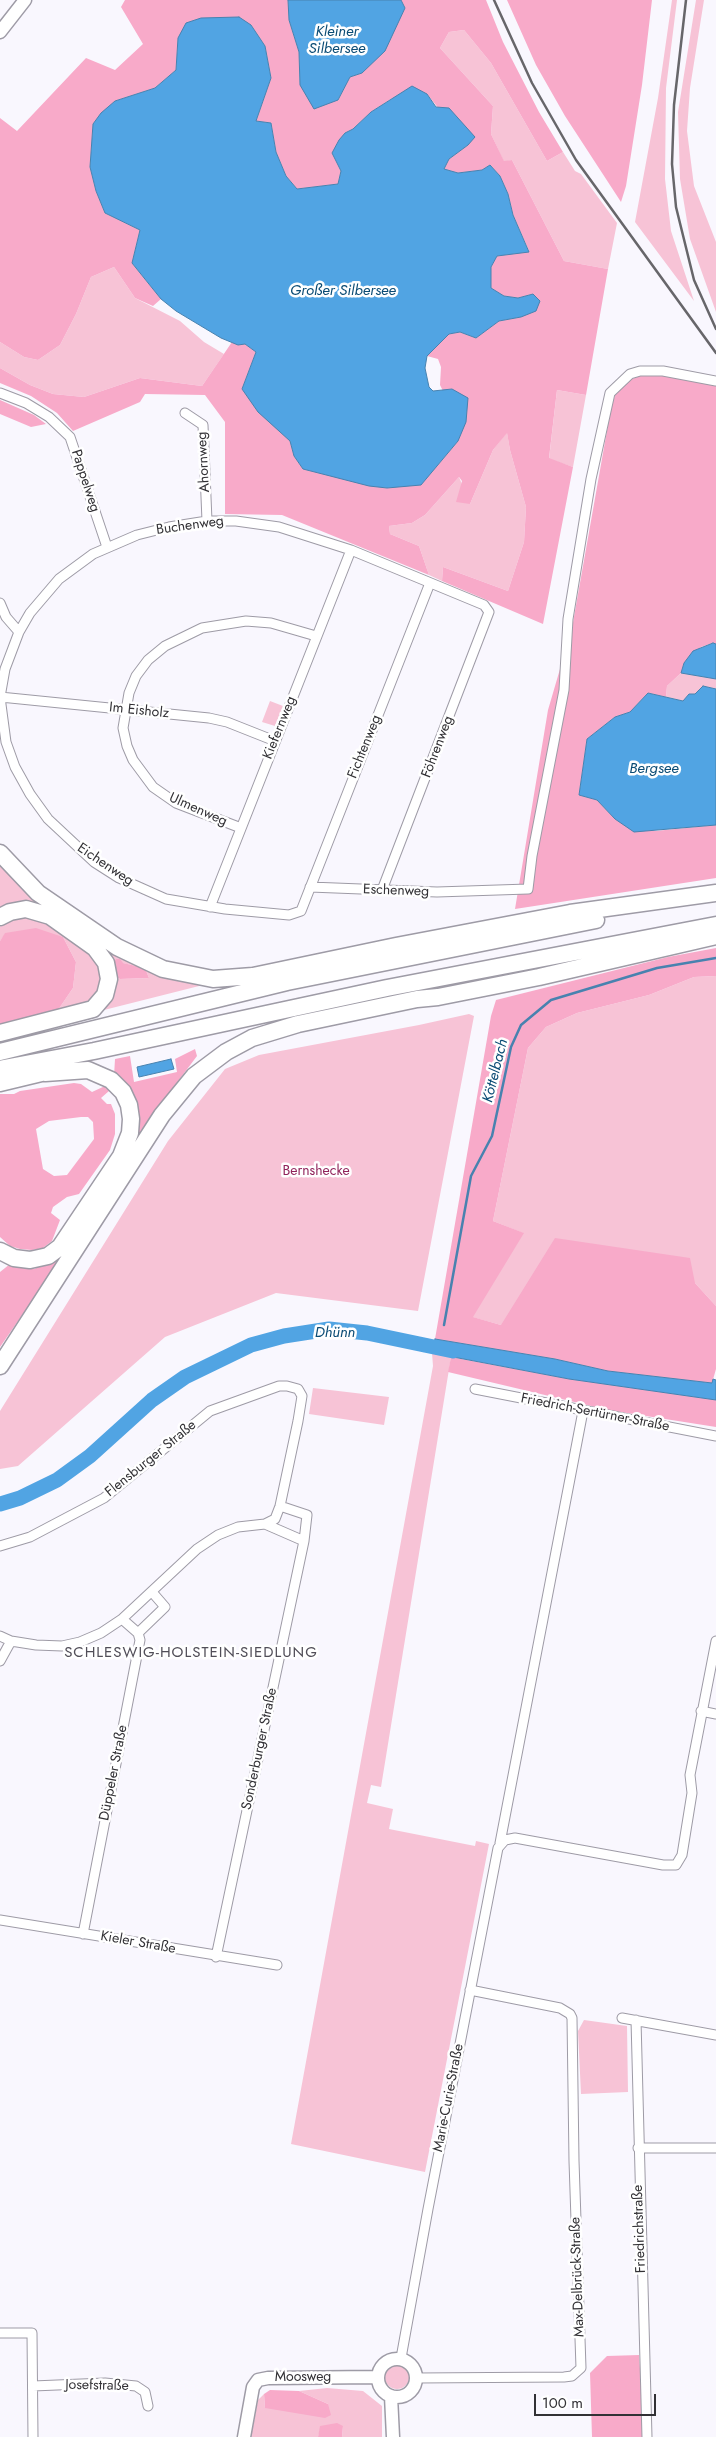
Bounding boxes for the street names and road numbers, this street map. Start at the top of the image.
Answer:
street label: Ahornweg [194,431,214,493]
street label: Pappelweg [67,448,103,514]
street label: Buchenweg [155,513,225,539]
street label: Kiefernweg [260,694,300,762]
street label: Im Eisholz [108,700,170,722]
street label: Fichtenweg [345,713,385,781]
street label: Föhrenweg [418,714,458,780]
street label: Ulmenweg [166,790,230,830]
street label: Eichenweg [74,840,136,890]
street label: Eschenweg [363,881,429,901]
street label: Friedrich-Sertürner-Straße [519,1390,671,1436]
street label: Flensburger Straße [102,1417,200,1501]
street label: Sonderburger Straße [239,1686,281,1812]
street label: Düppeler Straße [96,1724,132,1822]
street label: Kieler Straße [99,1928,177,1958]
street label: Marie-Curie-Straße [430,2042,468,2154]
street label: Friedrichstraße [630,2184,650,2274]
street label: Max-Delbrück-Straße [568,2217,588,2337]
street label: Moosweg [275,2370,331,2386]
street label: Josefstraße [65,2377,129,2395]

